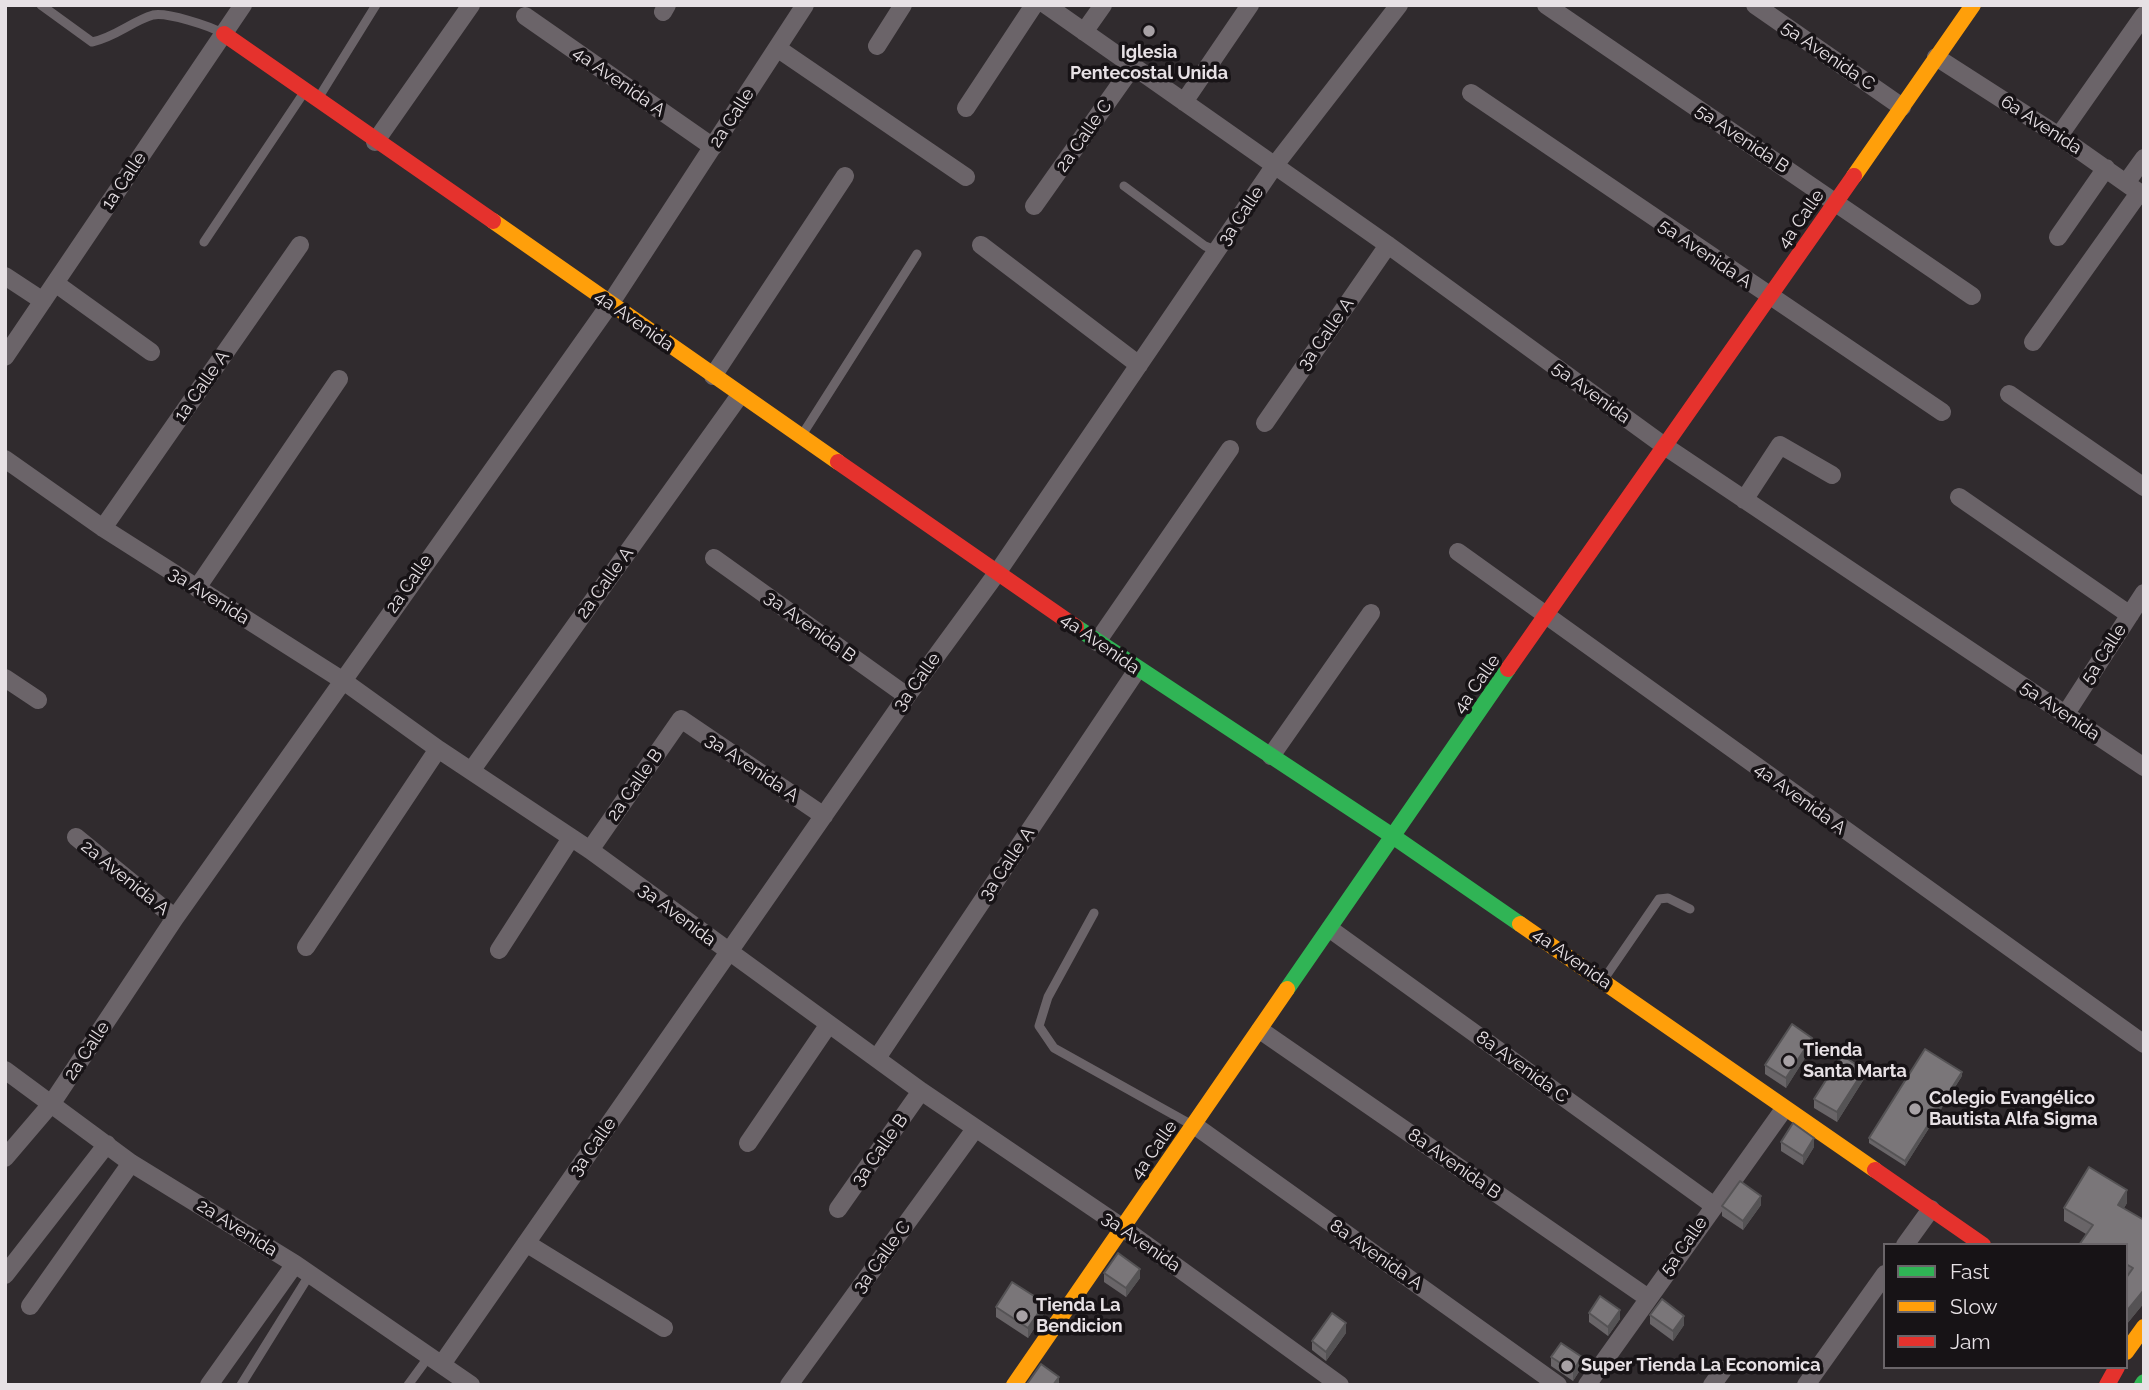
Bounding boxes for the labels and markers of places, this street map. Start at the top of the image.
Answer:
marker: Iglesia Pentecostal Unida [1141,23,1157,39]
place label: Iglesia Pentecostal Unida [1070,42,1228,84]
place label: Tienda Santa Marta [1803,1040,1907,1082]
marker: Tienda Santa Marta [1781,1053,1797,1069]
place label: Colegio Evangélico Bautista Alfa Sigma [1929,1088,2098,1130]
marker: Colegio Evangélico Bautista Alfa Sigma [1907,1101,1923,1117]
place label: Tienda La Bendicion [1036,1295,1123,1338]
marker: Tienda La Bendicion [1014,1308,1030,1324]
place label: Super Tienda La Economica [1581,1355,1821,1377]
marker: Super Tienda La Economica [1559,1358,1575,1374]

